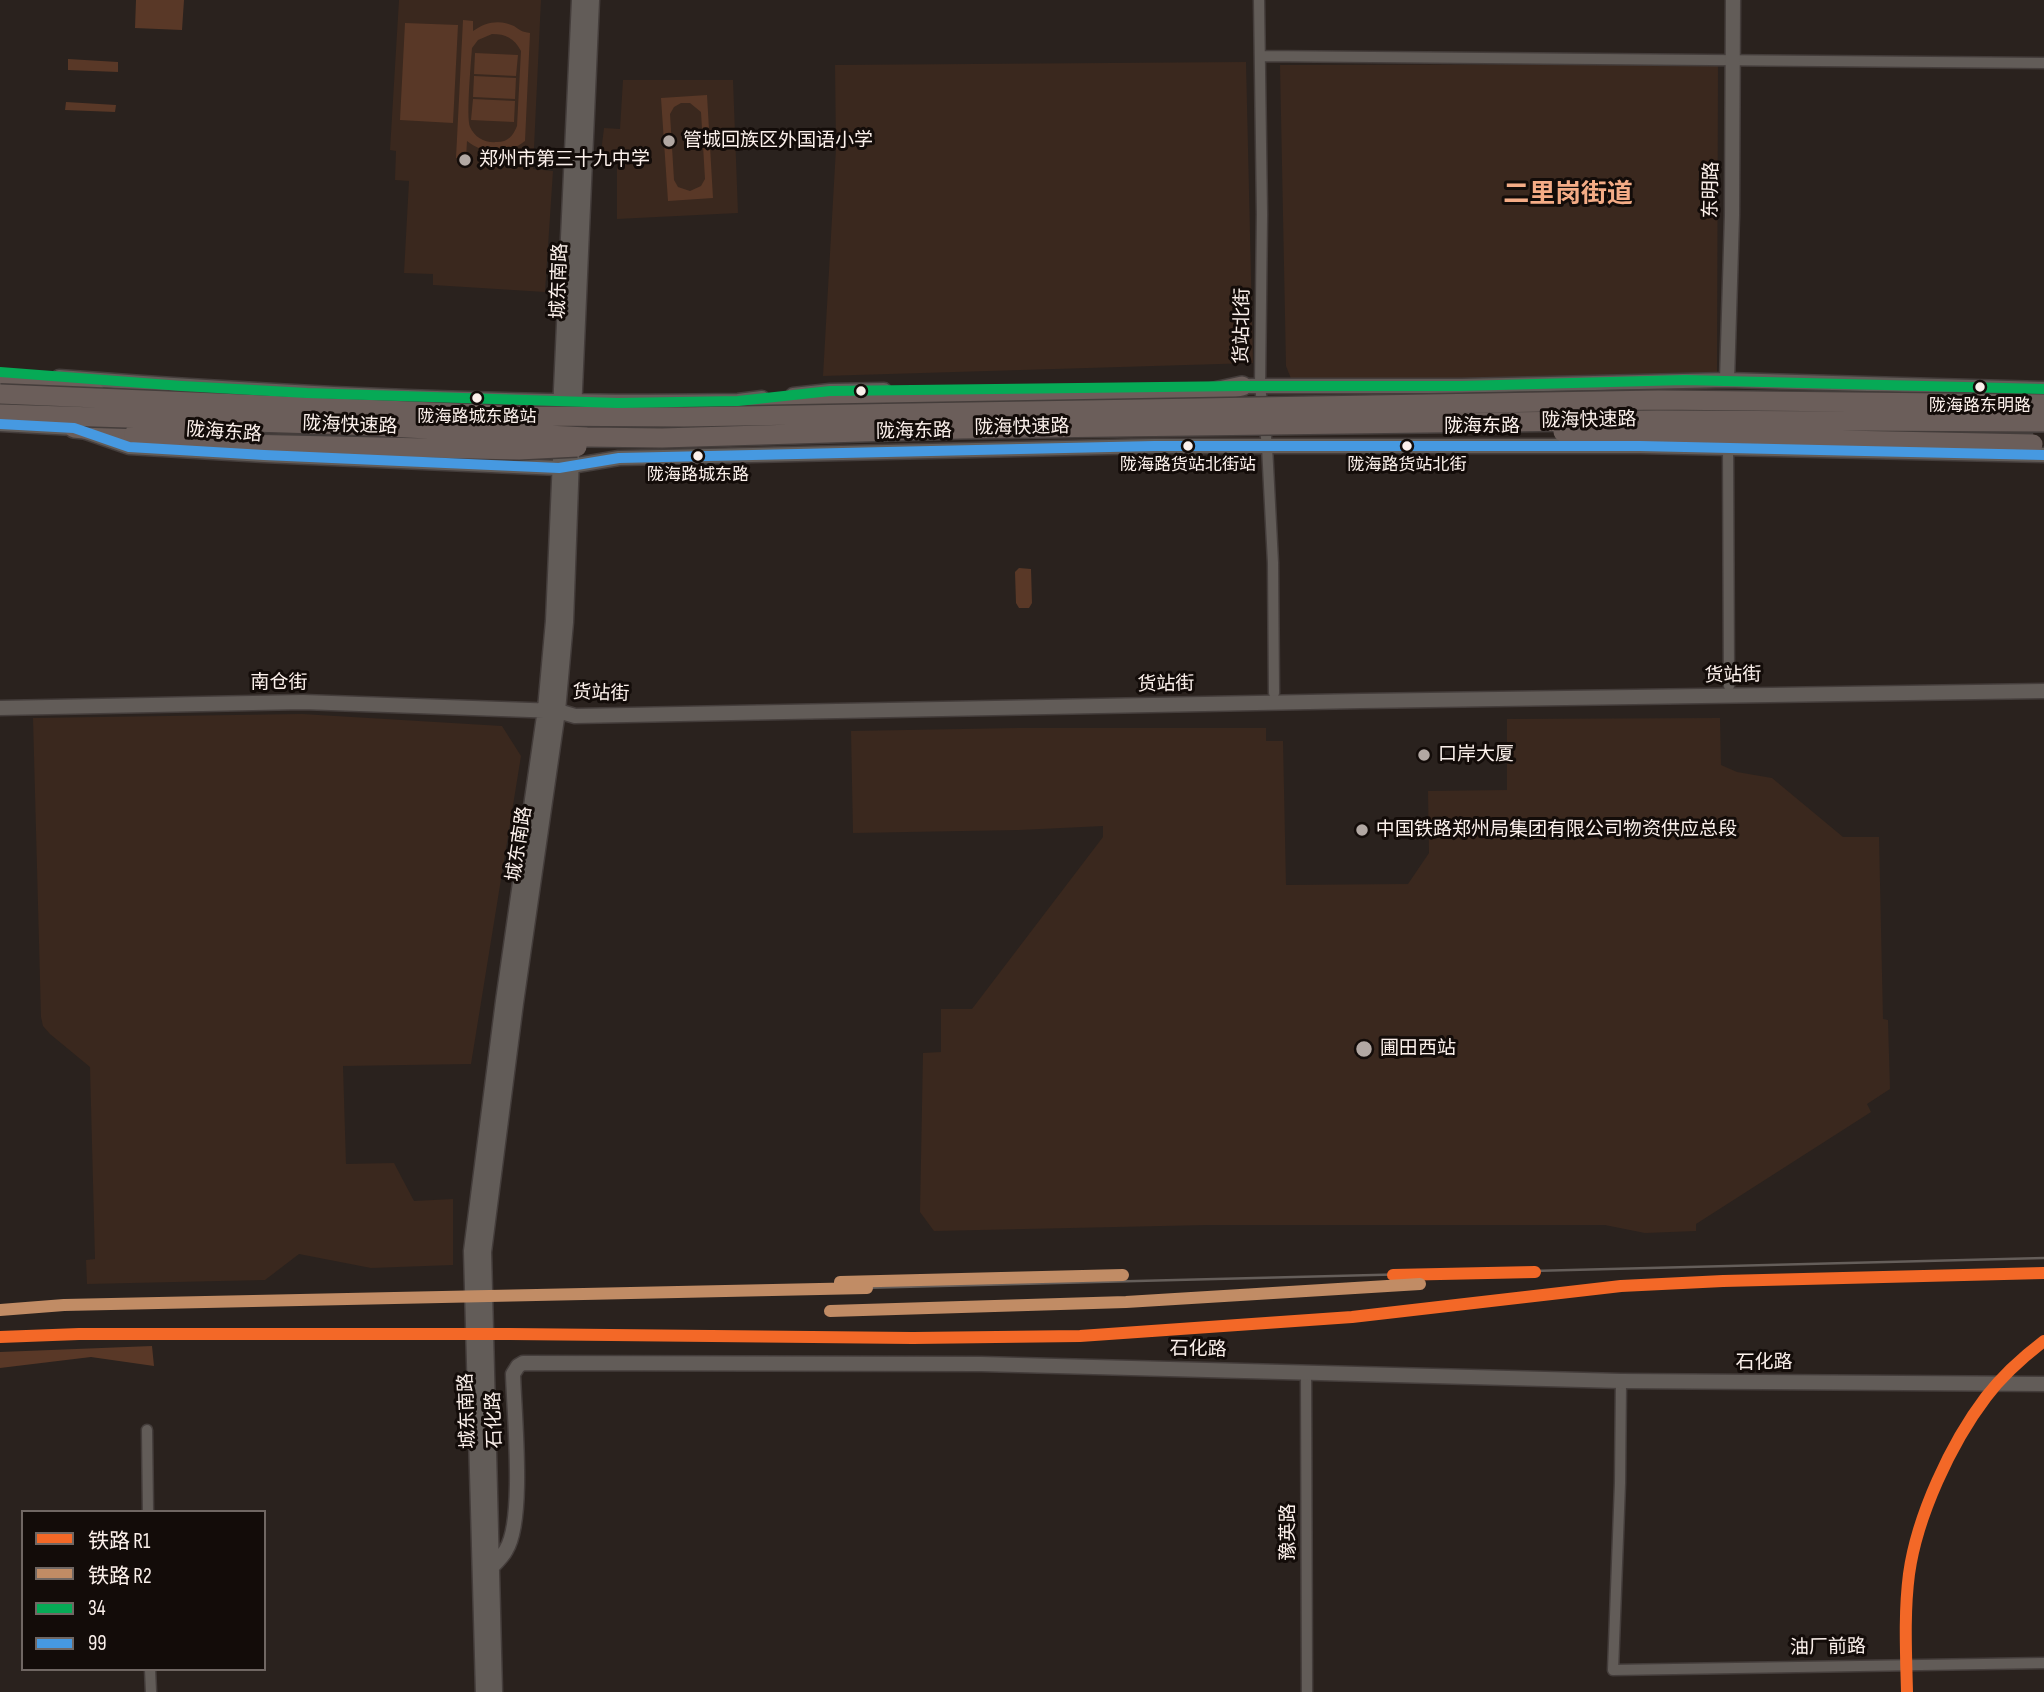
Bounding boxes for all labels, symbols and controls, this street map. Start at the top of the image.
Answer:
place label: 管城回族区外国语小学 [683,130,873,152]
marker: 管城回族区外国语小学 [661,133,677,149]
place label: 郑州市第三十九中学 [479,149,650,171]
marker: 郑州市第三十九中学 [457,152,473,168]
street label: 东明路 [1700,161,1724,219]
district label: 二里岗街道 [1503,179,1633,211]
street label: 城东南路 [547,243,573,319]
street label: 货站北街 [1231,288,1255,364]
marker: 陇海路东明路 [1973,380,1987,394]
unlabelled marker [854,384,868,398]
marker: 陇海路城东路站 [470,391,484,405]
place label: 陇海路东明路 [1929,397,2031,417]
place label: 陇海路城东路站 [418,408,536,428]
street label: 陇海快速路 [1541,409,1637,433]
street label: 陇海快速路 [302,413,398,439]
street label: 陇海快速路 [974,416,1070,440]
street label: 陇海东路 [1444,416,1520,438]
street label: 陇海东路 [185,419,263,447]
street label: 陇海东路 [876,420,952,444]
marker: 陇海路货站北街站 [1181,439,1195,453]
marker: 陇海路货站北街 [1400,439,1414,453]
marker: 陇海路城东路 [691,449,705,463]
place label: 陇海路货站北街站 [1120,456,1256,476]
place label: 陇海路货站北街 [1348,456,1466,476]
place label: 陇海路城东路 [647,466,749,486]
street label: 货站街 [1704,664,1762,688]
street label: 南仓街 [251,672,307,694]
street label: 货站街 [1137,673,1195,697]
street label: 货站街 [572,682,630,706]
place label: 口岸大厦 [1438,744,1514,766]
marker: 口岸大厦 [1416,747,1432,763]
street label: 城东南路 [503,805,537,883]
place label: 中国铁路郑州局集团有限公司物资供应总段 [1376,819,1737,841]
marker: 中国铁路郑州局集团有限公司物资供应总段 [1354,822,1370,838]
place label: 圃田西站 [1380,1038,1456,1060]
marker: 圃田西站 [1354,1039,1374,1059]
street label: 石化路 [1169,1338,1227,1362]
street label: 石化路 [1736,1352,1792,1374]
street label: 城东南路 [455,1373,481,1449]
street label: 石化路 [483,1391,507,1449]
street label: 豫英路 [1278,1504,1300,1560]
legend [21,1510,266,1671]
text: 铁路 R1 [88,1529,150,1554]
text: 铁路 R2 [88,1564,152,1589]
text: 34 [88,1596,106,1621]
text: 99 [88,1631,107,1656]
street label: 油厂前路 [1790,1636,1866,1660]

